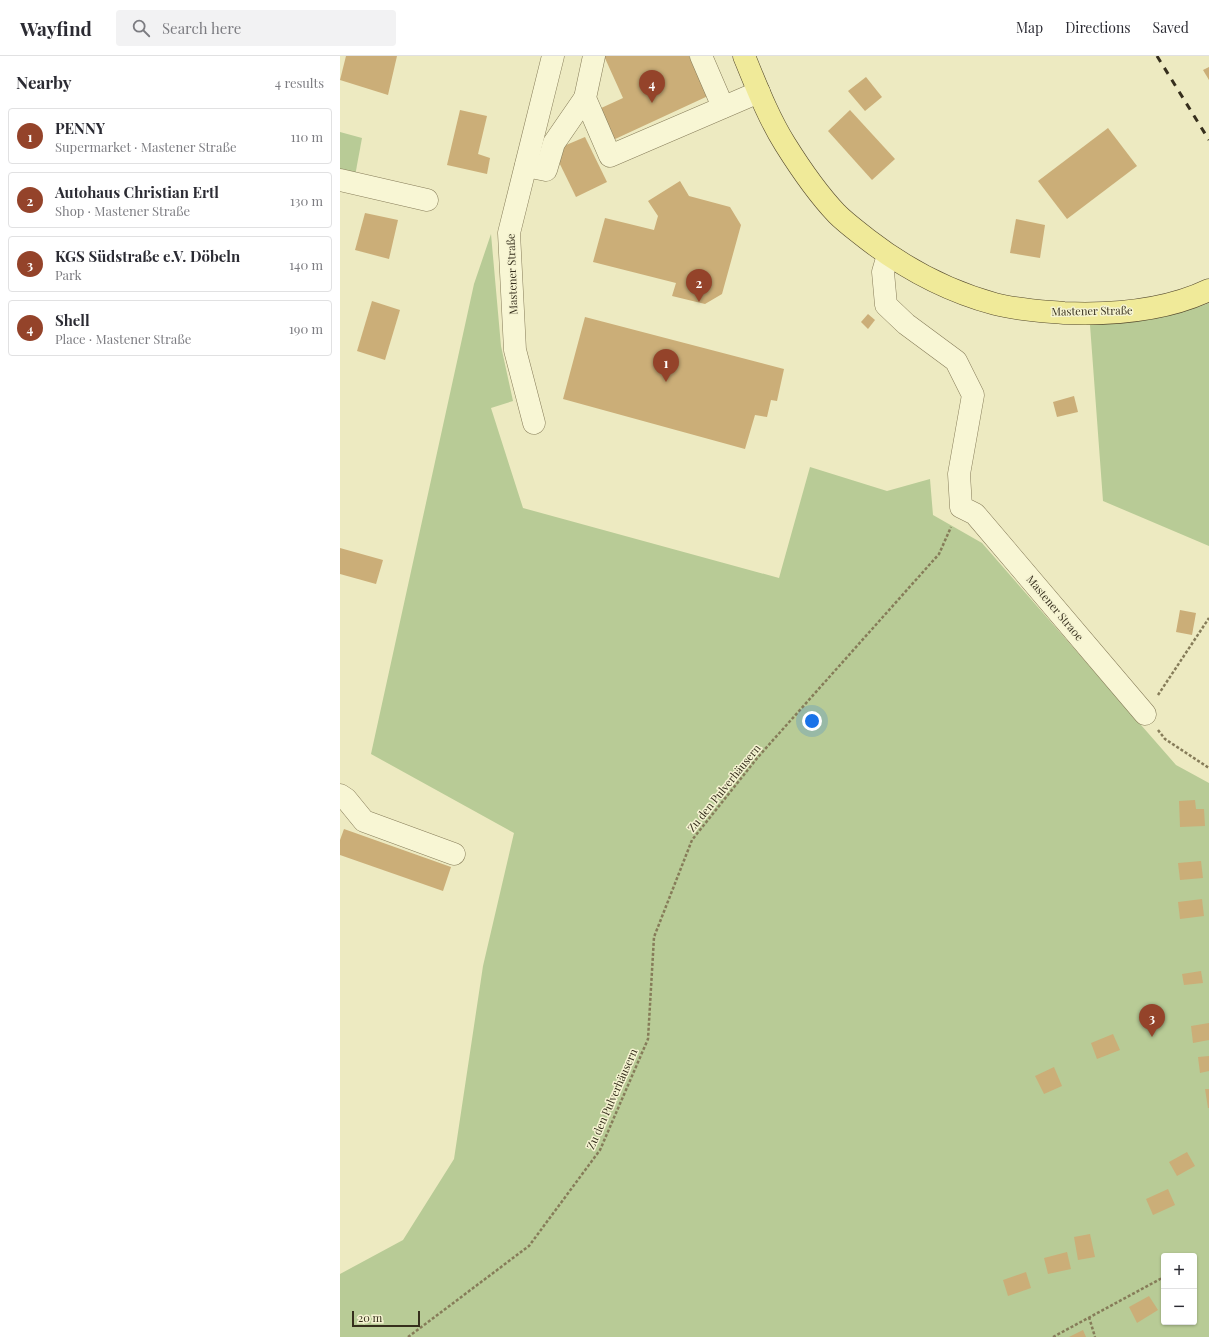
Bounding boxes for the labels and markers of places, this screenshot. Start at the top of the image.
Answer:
pin: 4 [639,70,665,103]
pin: 2 [686,269,712,302]
pin: 1 [653,349,679,382]
pin: 3 [1139,1004,1165,1037]

